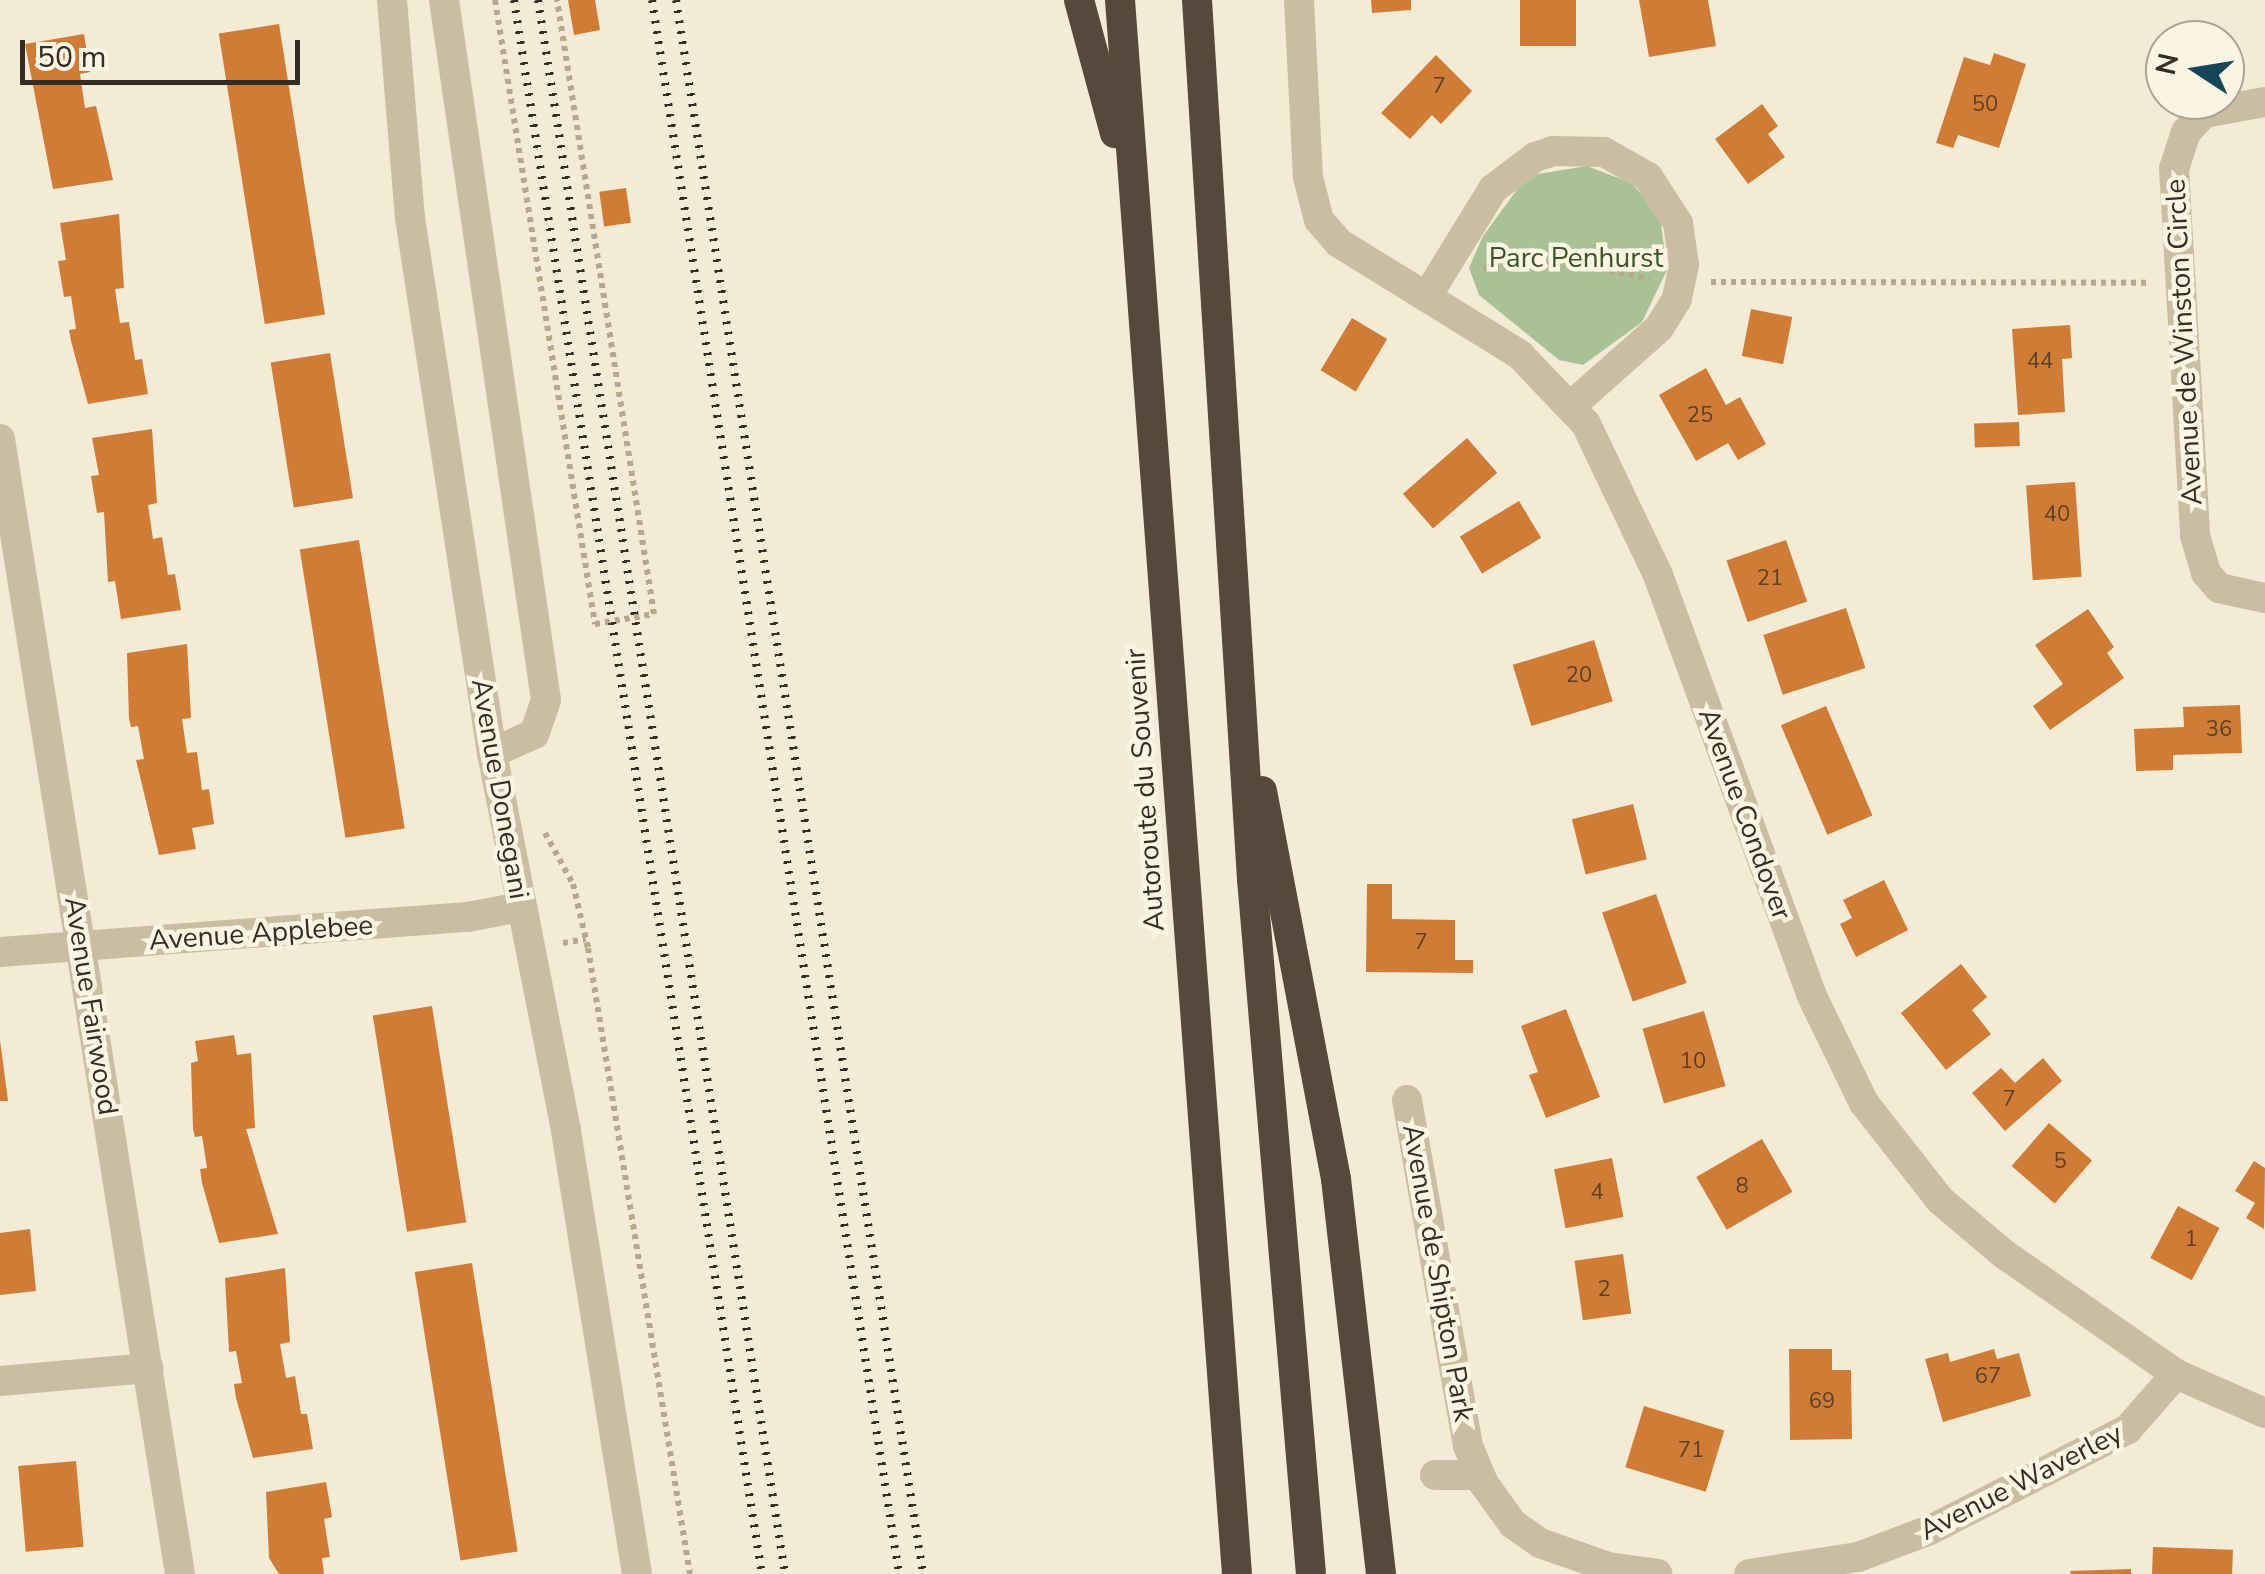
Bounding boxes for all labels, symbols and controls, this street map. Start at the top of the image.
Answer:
scale bar [25,20,305,82]
north arrow [2145,20,2245,120]
text: 50 m [37,37,106,78]
text: N [2147,50,2188,78]
house number: 7 [1432,74,1446,100]
house number: 50 [1972,92,1998,118]
street label: Avenue de Winston Circle [2159,178,2209,506]
park label: Parc Penhurst [1489,241,1663,275]
house number: 44 [2027,349,2053,375]
house number: 25 [1687,403,1713,429]
house number: 40 [2044,502,2070,528]
house number: 21 [1757,566,1783,592]
street label: Autoroute du Souvenir [1118,647,1172,933]
house number: 20 [1566,663,1592,689]
street label: Avenue Donegani [464,676,536,902]
street label: Avenue Condover [1691,704,1799,924]
house number: 36 [2206,717,2232,743]
street label: Avenue Fairwood [57,895,125,1117]
street label: Avenue Applebee [148,908,374,958]
house number: 7 [1414,930,1428,956]
house number: 10 [1680,1049,1706,1075]
house number: 7 [2002,1087,2016,1113]
street label: Avenue de Shipton Park [1395,1122,1481,1424]
house number: 5 [2053,1149,2067,1175]
house number: 8 [1735,1174,1749,1200]
house number: 4 [1590,1180,1604,1206]
house number: 1 [2184,1227,2198,1253]
house number: 2 [1597,1277,1611,1303]
house number: 67 [1975,1364,2001,1390]
house number: 69 [1809,1389,1835,1415]
street label: Avenue Waverley [1914,1416,2128,1548]
house number: 71 [1678,1438,1704,1464]

